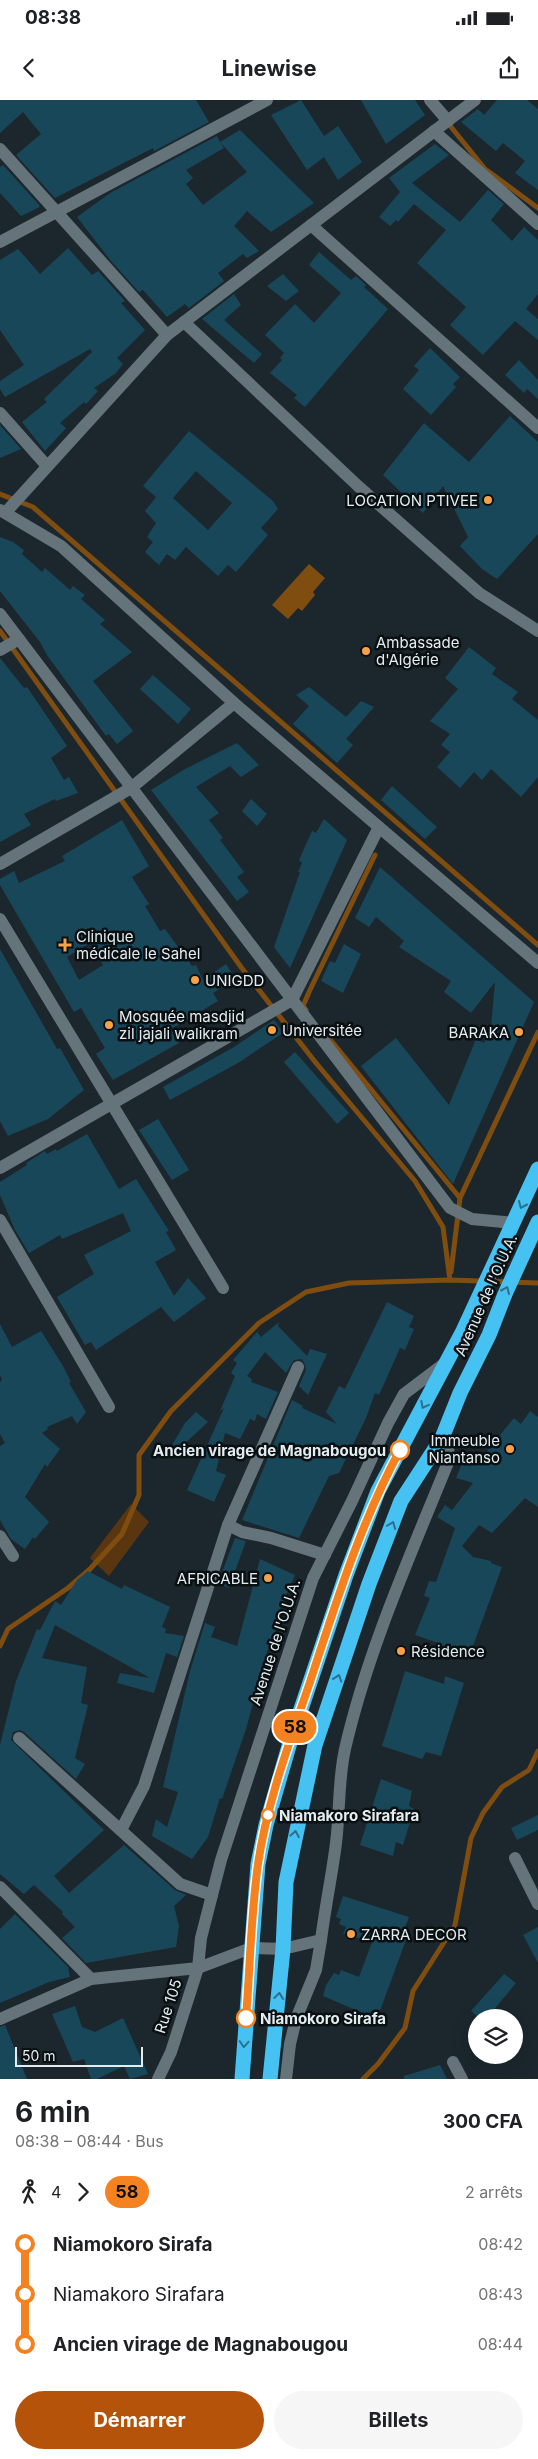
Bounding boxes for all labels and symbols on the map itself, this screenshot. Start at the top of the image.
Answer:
place label: LOCATION PTIVEE [346,491,478,510]
marker: LOCATION PTIVEE [482,494,494,506]
place label: Ambassade d'Algérie [376,633,459,669]
marker: Ambassade d'Algérie [360,645,372,657]
place label: Clinique médicale le Sahel [76,927,200,963]
marker: Clinique médicale le Sahel [58,938,72,952]
place label: UNIGDD [205,971,264,990]
marker: UNIGDD [189,974,201,986]
place label: Mosquée masdjid zil jajali walikram [119,1007,244,1043]
marker: Mosquée masdjid zil jajali walikram [103,1019,115,1031]
place label: Universitée [282,1021,362,1040]
place label: BARAKA [448,1023,509,1042]
marker: Universitée [266,1024,278,1036]
marker: BARAKA [513,1026,525,1038]
one-way arrow [518,1200,529,1209]
street label: Avenue de l'O.U.A. [450,1231,522,1359]
one-way arrow [500,1286,511,1295]
one-way arrow [420,1400,430,1409]
place label: Immeuble Niantanso [429,1431,500,1467]
marker: Ancien virage de Magnabougou [390,1440,410,1460]
place label: Ancien virage de Magnabougou [153,1441,386,1460]
marker: Immeuble Niantanso [504,1443,516,1455]
one-way arrow [386,1521,396,1529]
place label: AFRICABLE [177,1569,258,1588]
marker: AFRICABLE [262,1572,274,1584]
street label: Avenue de l'O.U.A. [246,1576,304,1708]
place label: Résidence [411,1642,485,1661]
marker: Résidence [395,1645,407,1657]
one-way arrow [332,1674,342,1682]
line badge: 58 [272,1711,318,1743]
place label: Niamakoro Sirafara [279,1806,419,1825]
marker: Niamakoro Sirafara [261,1808,275,1822]
one-way arrow [289,1830,299,1839]
place label: ZARRA DECOR [361,1925,467,1944]
marker: ZARRA DECOR [345,1928,357,1940]
street label: Rue 105 [150,1976,186,2036]
one-way arrow [273,1991,284,1999]
marker: Niamokoro Sirafa [236,2008,256,2028]
place label: Niamokoro Sirafa [260,2009,386,2028]
one-way arrow [239,2040,250,2048]
scale bar [15,2044,142,2067]

